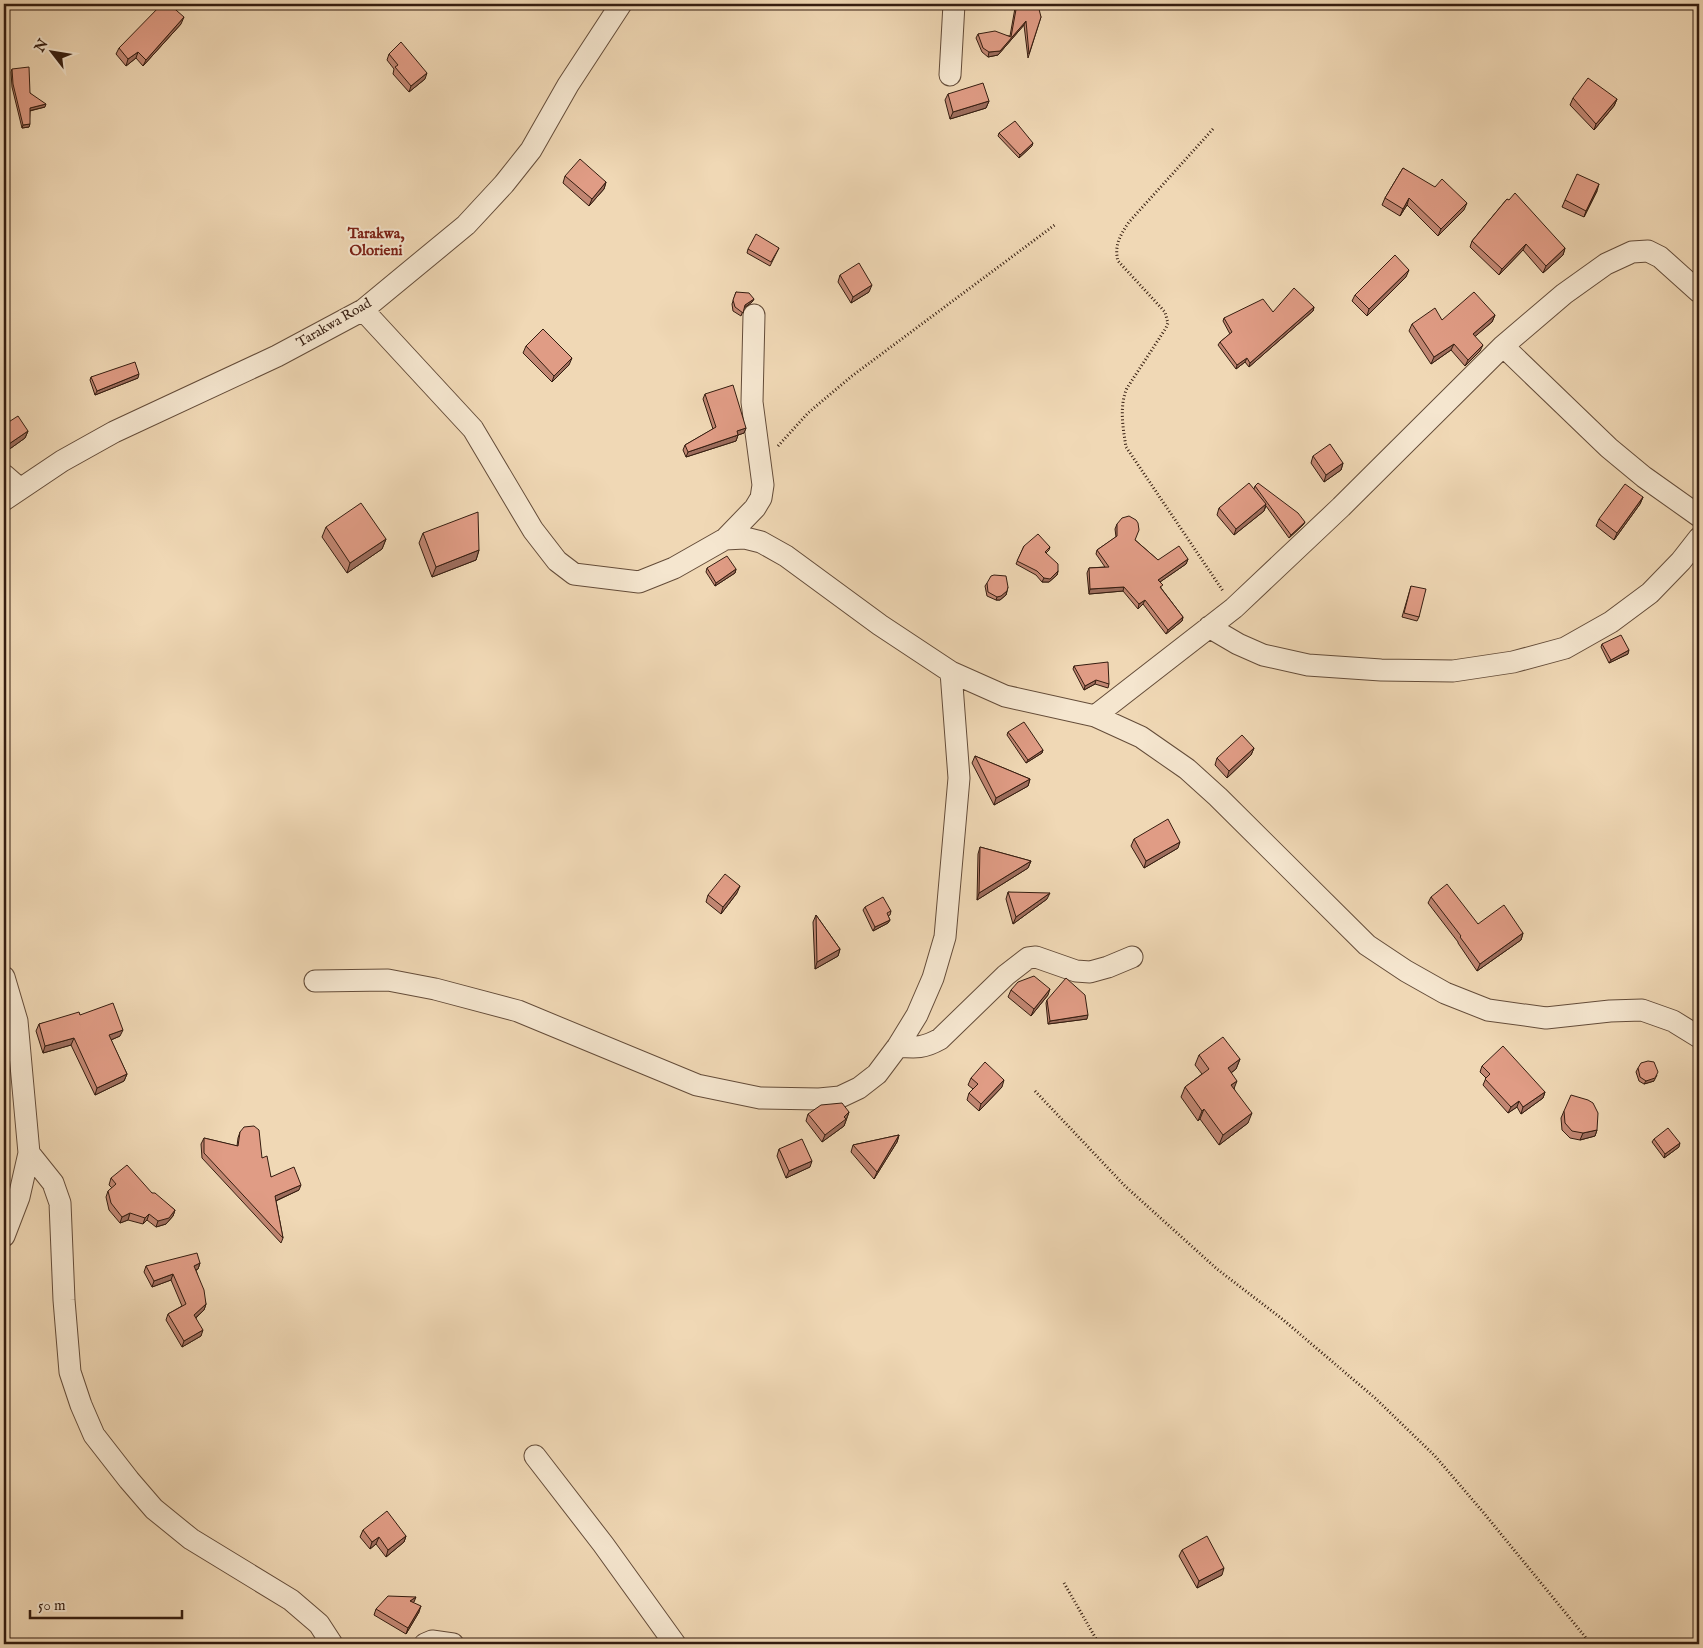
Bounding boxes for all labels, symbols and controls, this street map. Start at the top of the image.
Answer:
north arrow [28,28,78,78]
text: N [30,36,53,57]
district label: Tarakwa, Olorieni [347,224,404,260]
street label: Tarakwa Road [293,294,375,352]
scale bar [30,1588,182,1620]
text: 50 m [38,1596,66,1615]

